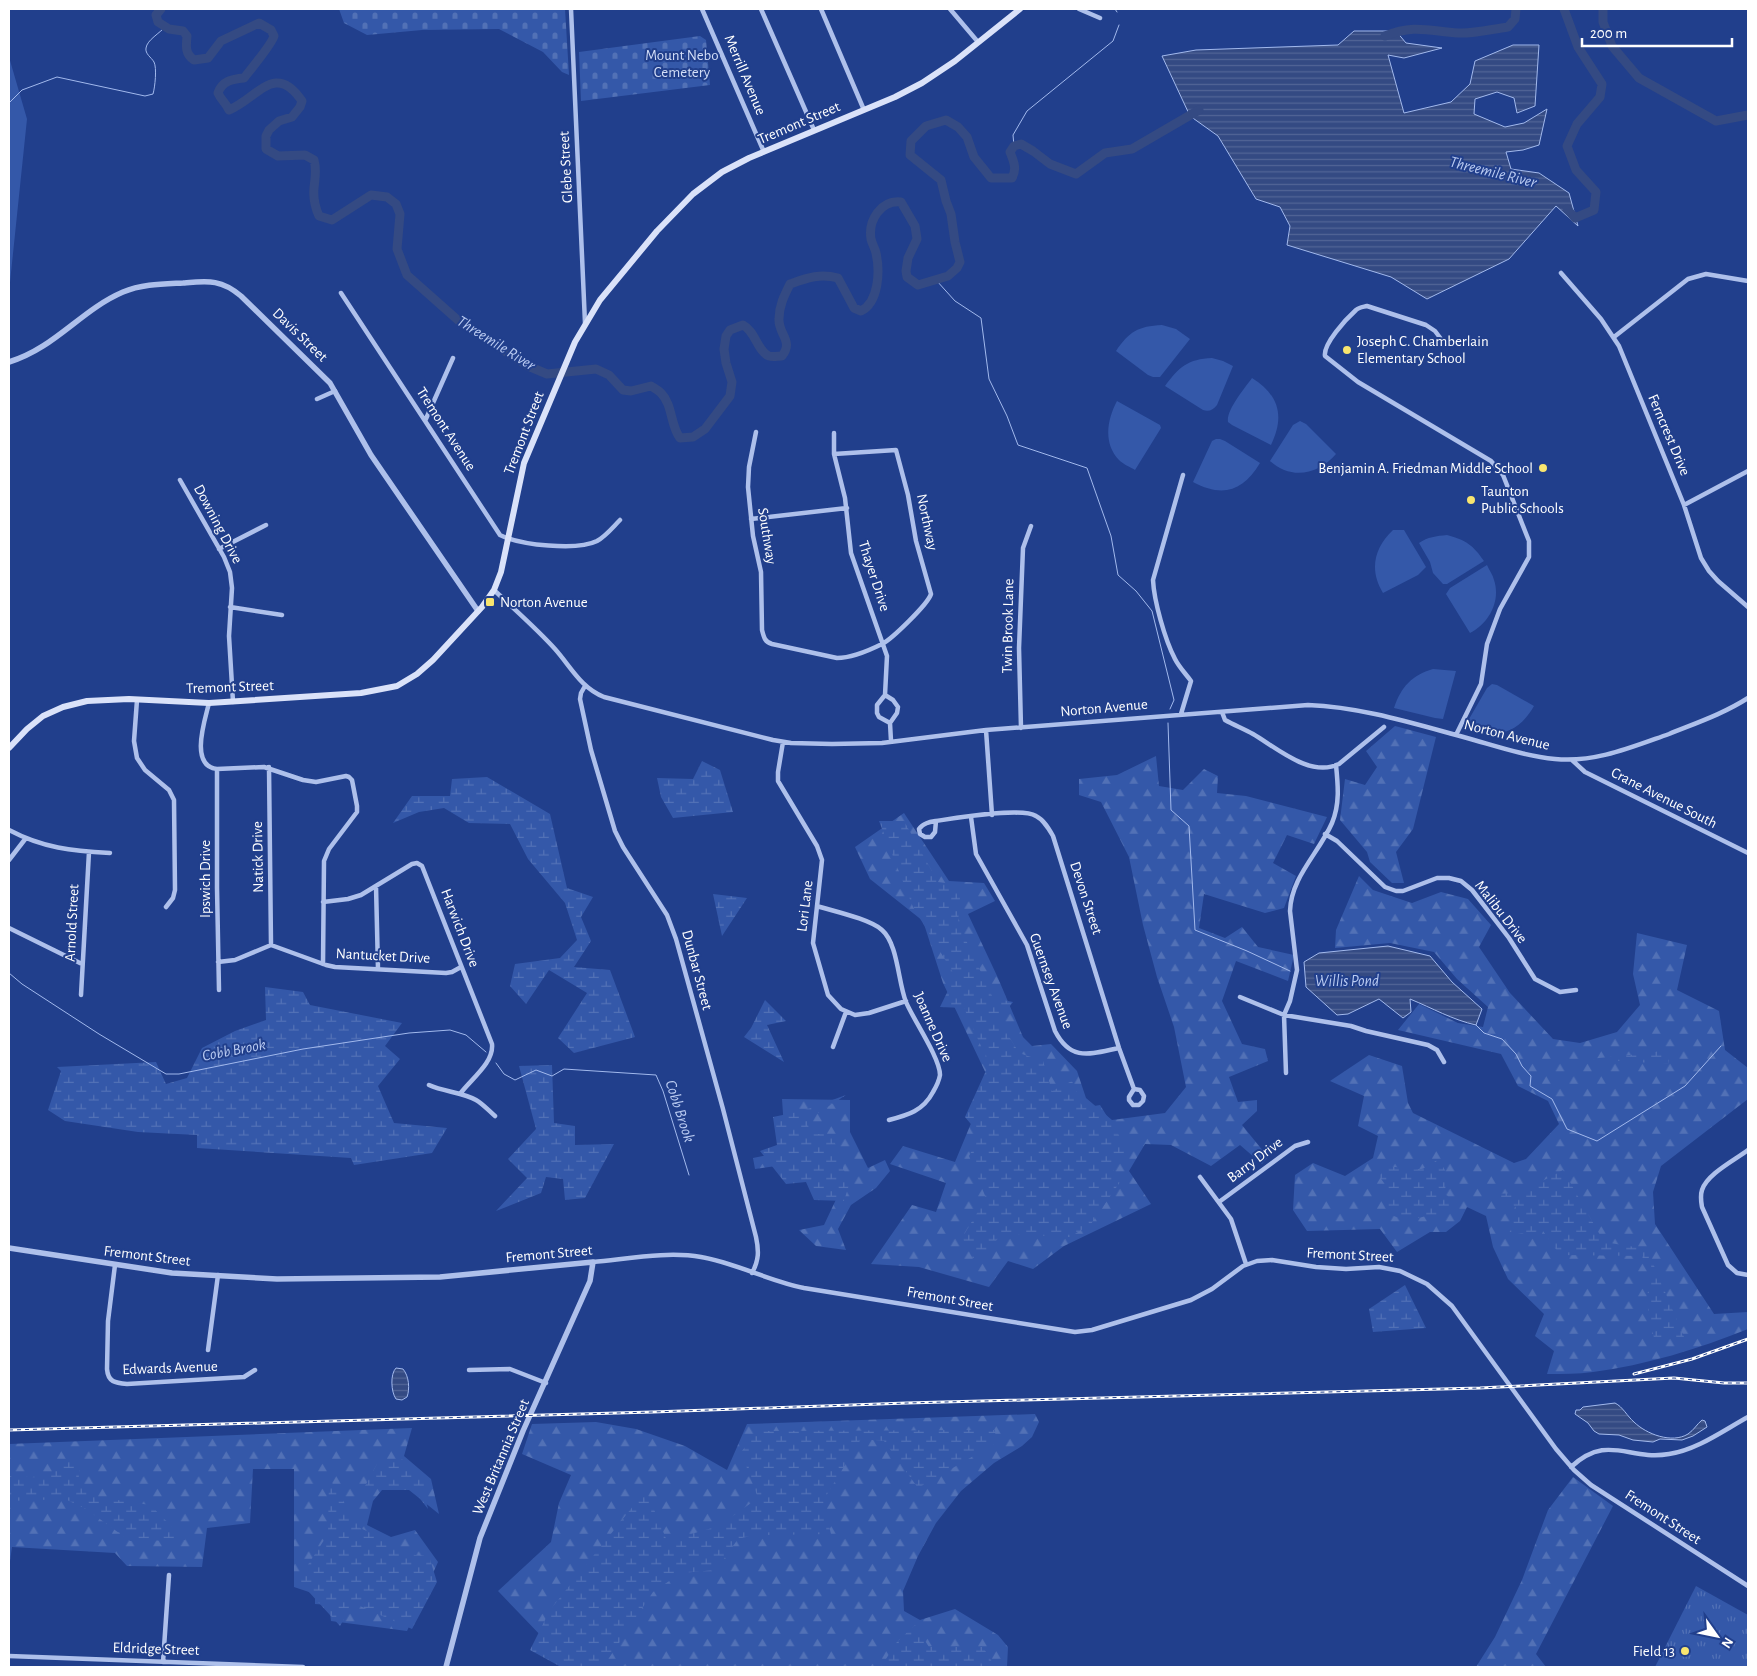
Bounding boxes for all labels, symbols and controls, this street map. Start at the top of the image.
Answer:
scale bar [1582,15,1732,47]
text: 200 m [1590,26,1627,41]
street label: Merrill Avenue [721,33,769,117]
park label: Mount Nebo Cemetery [645,48,719,80]
street label: Tremont Street [756,99,842,147]
street label: Glebe Street [557,131,575,203]
water label: Threemile River [1448,153,1539,191]
street label: Davis Street [270,305,330,365]
water label: Threemile River [454,313,539,374]
place label: Joseph C. Chamberlain Elementary School [1357,334,1489,366]
marker: Joseph C. Chamberlain Elementary School [1341,344,1353,356]
street label: Tremont Avenue [414,385,478,473]
street label: Tremont Street [501,389,547,477]
street label: Ferncrest Drive [1645,392,1693,478]
place label: Benjamin A. Friedman Middle School [1318,461,1533,476]
marker: Benjamin A. Friedman Middle School [1537,462,1549,474]
street label: Downing Drive [191,482,245,566]
place label: Taunton Public Schools [1481,484,1564,516]
street label: Northway [914,492,940,552]
marker: Taunton Public Schools [1465,494,1477,506]
street label: Southway [755,507,779,566]
street label: Thayer Drive [856,539,892,613]
street label: Twin Brook Lane [1000,578,1016,674]
place label: Norton Avenue [500,595,588,610]
marker: Norton Avenue [484,596,496,608]
street label: Tremont Street [186,678,274,696]
street label: Norton Avenue [1060,697,1148,719]
street label: Norton Avenue [1463,717,1551,753]
street label: Crane Avenue South [1609,765,1719,831]
street label: Natick Drive [250,821,266,893]
street label: Ipswich Drive [198,840,213,918]
street label: Devon Street [1067,860,1105,936]
street label: Malibu Drive [1472,878,1530,946]
street label: Lori Lane [794,879,816,933]
street label: Arnold Street [62,884,82,962]
street label: Harwich Drive [438,887,482,969]
street label: Dunbar Street [679,928,715,1012]
street label: Guernsey Avenue [1027,931,1075,1031]
street label: Nantucket Drive [335,946,431,966]
water label: Willis Pond [1315,973,1379,989]
street label: Joanne Drive [911,990,955,1064]
water label: Cobb Brook [201,1036,267,1064]
water label: Cobb Brook [662,1078,698,1144]
street label: Barry Drive [1225,1134,1285,1185]
street label: Fremont Street [103,1243,191,1269]
street label: Fremont Street [505,1243,593,1265]
street label: Fremont Street [1306,1245,1394,1265]
street label: Fremont Street [906,1284,994,1314]
street label: Edwards Avenue [122,1359,218,1377]
street label: West Britannia Street [470,1397,532,1517]
street label: Fremont Street [1622,1487,1704,1547]
north arrow [1692,1611,1742,1661]
text: N [1719,1635,1736,1650]
street label: Eldridge Street [112,1640,200,1658]
place label: Field 13 [1633,1644,1675,1659]
marker: Field 13 [1679,1645,1691,1657]

